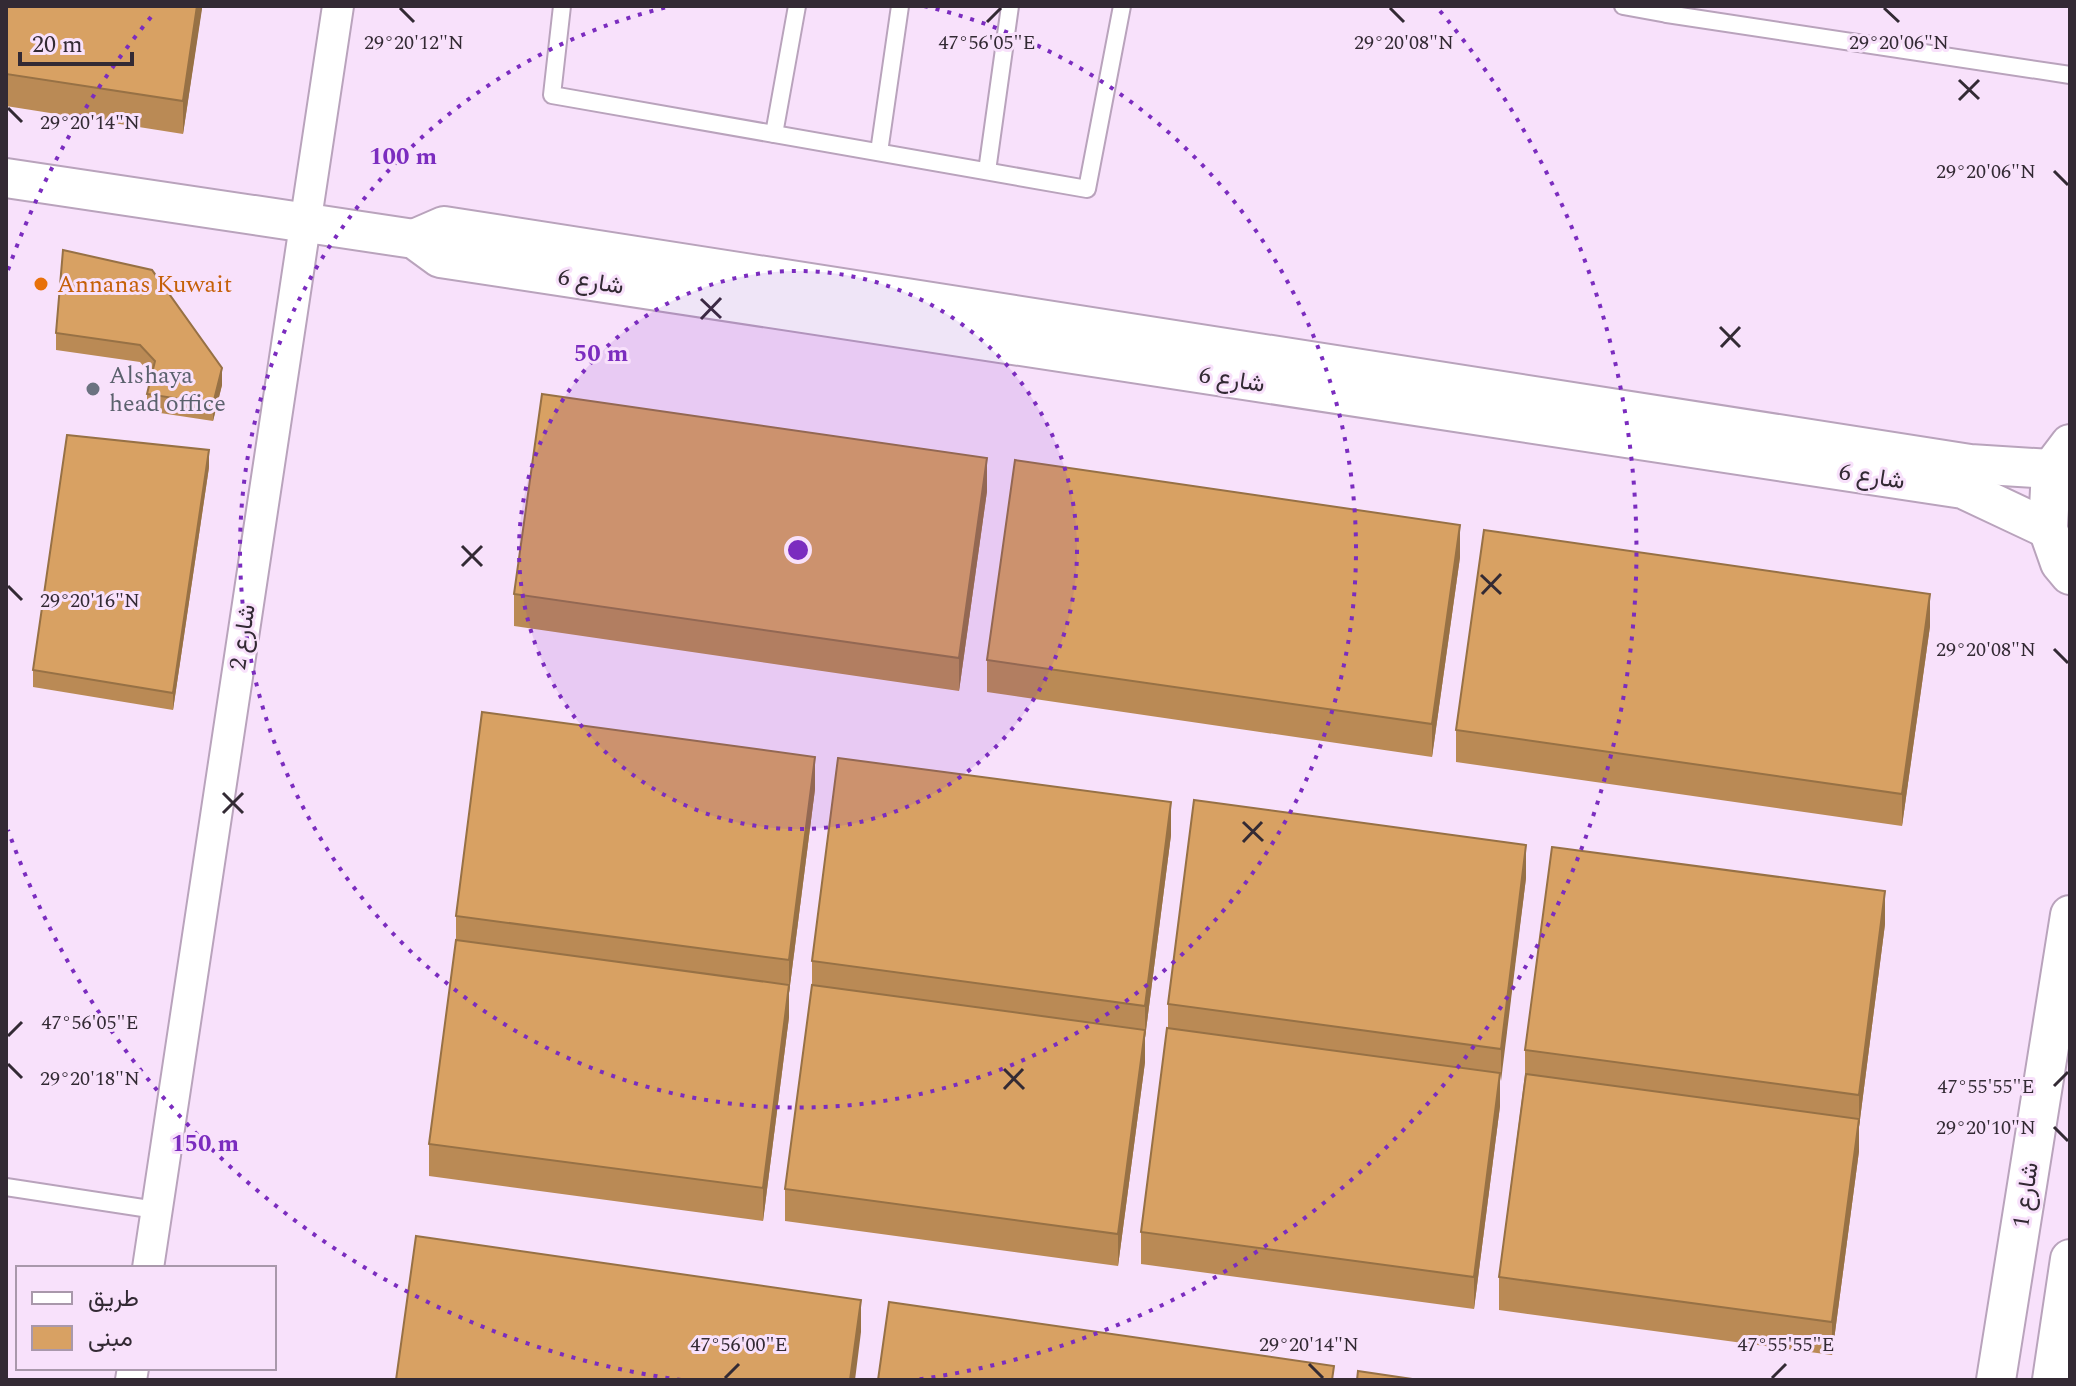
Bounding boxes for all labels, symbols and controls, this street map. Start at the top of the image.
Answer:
scale bar [20,16,132,66]
text: 20 m [32,27,83,63]
text: 29°20'12"N [364,28,464,58]
text: 47°56'05"E [938,28,1036,58]
text: 29°20'08"N [1354,28,1454,58]
text: 29°20'06"N [1849,28,1949,58]
text: 29°20'14"N [40,108,140,138]
text: 100 m [369,139,437,175]
text: 29°20'06"N [1936,157,2036,187]
street label: شارع 6 [555,259,626,305]
place label: Annanas Kuwait [57,267,232,303]
marker: Annanas Kuwait [32,275,50,293]
text: 50 m [574,336,629,372]
street label: شارع 6 [1196,357,1267,403]
place label: Alshaya head office [109,358,226,422]
marker: Alshaya head office [84,380,102,398]
street label: شارع 6 [1836,454,1907,500]
centre of rings [784,536,812,564]
text: 29°20'16"N [40,586,140,616]
street label: شارع 2 [220,602,266,673]
text: 29°20'08"N [1936,635,2036,665]
text: 47°56'05"E [41,1008,139,1038]
text: 29°20'18"N [40,1064,140,1094]
text: 47°55'55"E [1937,1072,2035,1102]
text: 29°20'10"N [1936,1113,2036,1143]
text: 150 m [171,1126,239,1162]
street label: شارع 1 [2003,1160,2049,1231]
legend [16,1266,276,1370]
text: طريق [88,1281,139,1317]
text: مبنى [88,1321,133,1357]
text: 47°56'00"E [690,1330,788,1360]
text: 29°20'14"N [1259,1330,1359,1360]
text: 47°55'55"E [1737,1330,1835,1360]

